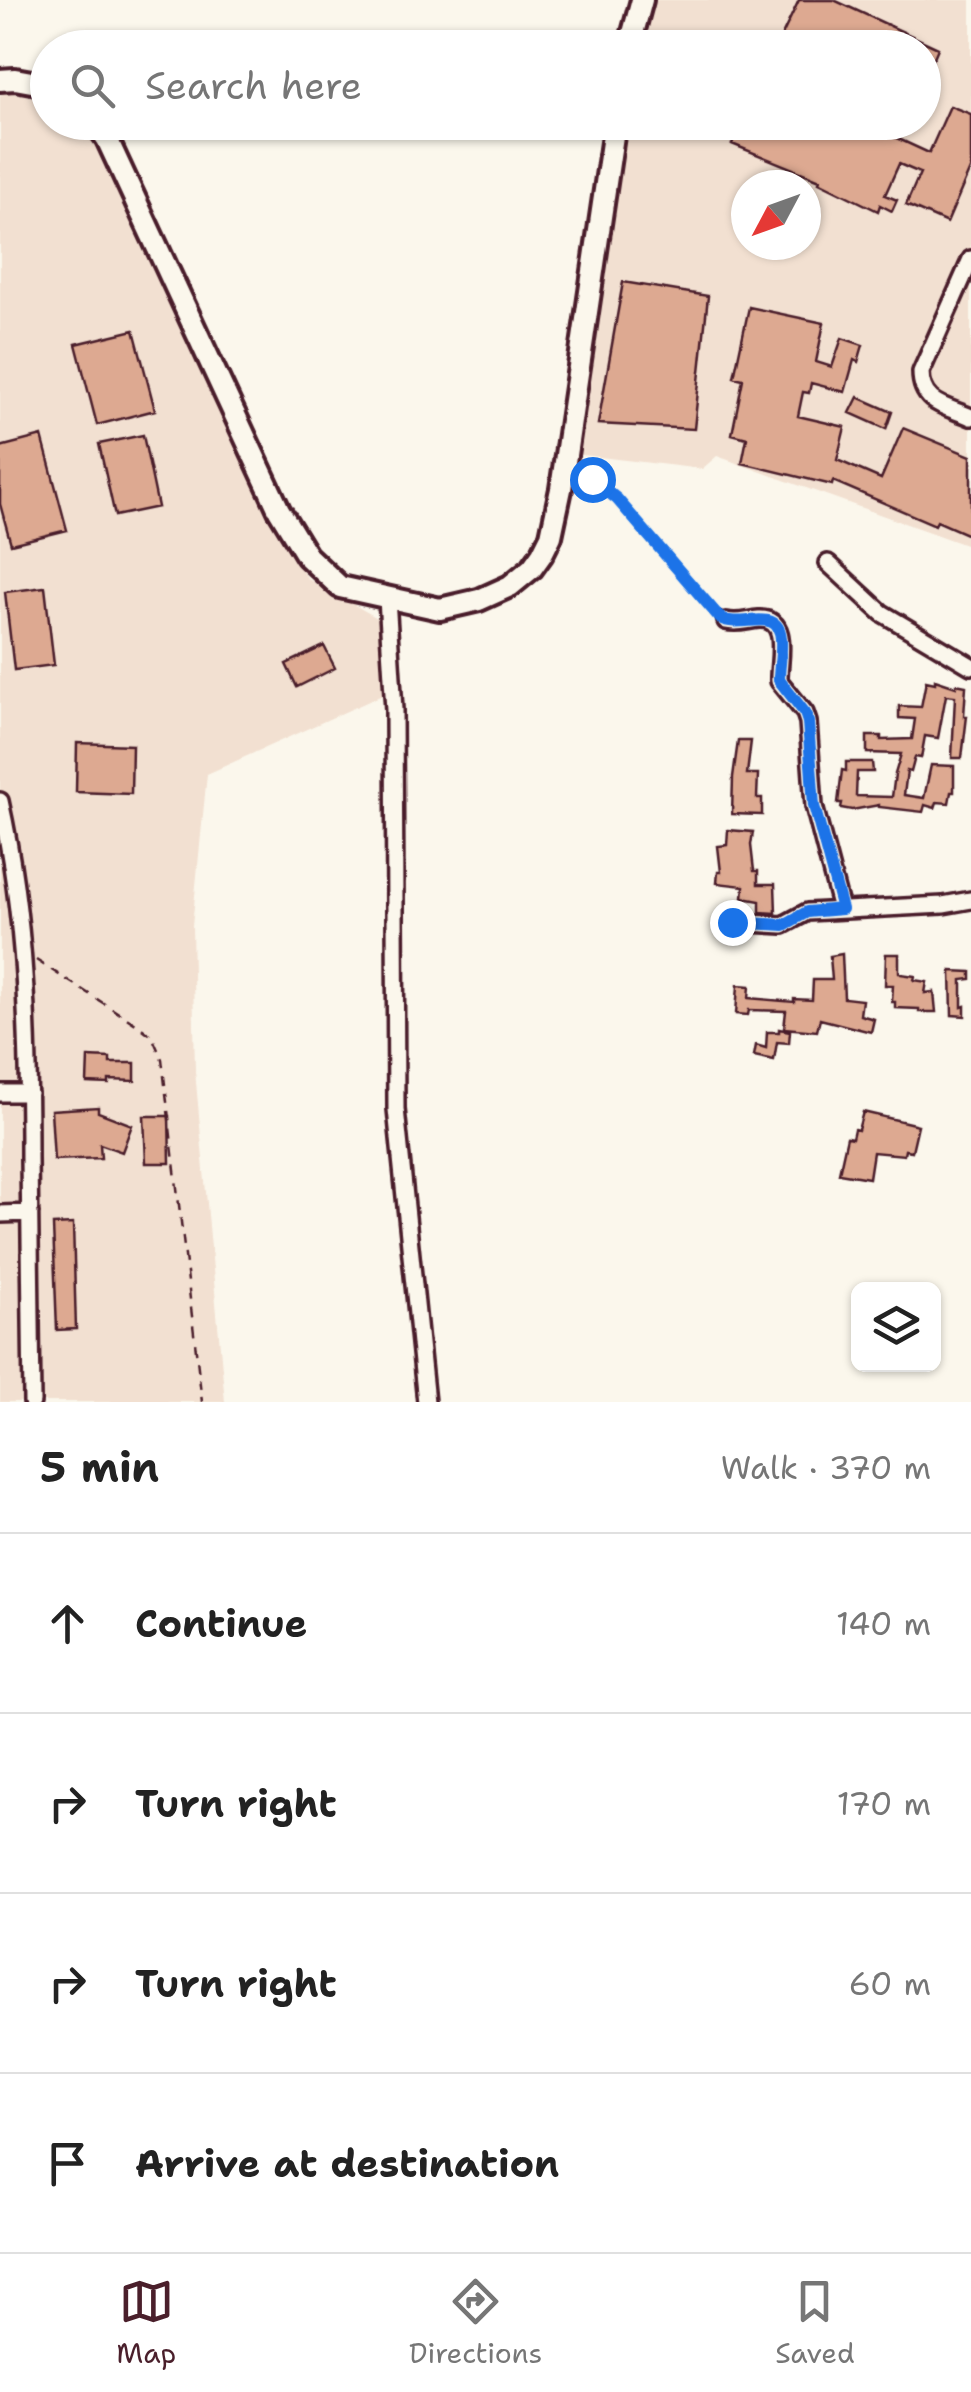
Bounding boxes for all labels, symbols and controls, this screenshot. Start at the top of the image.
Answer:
search box [30,30,941,140]
icon: search [65,58,120,113]
text: Search here [145,60,362,111]
north arrow [731,170,821,260]
route start [570,457,616,503]
route end [710,900,756,946]
map controls [851,1282,941,1372]
button: layers [851,1282,941,1372]
text: 5 min [40,1439,159,1495]
text: Walk · 370 m [721,1446,931,1489]
icon: ahead [40,1596,95,1651]
text: Continue [135,1598,307,1649]
text: 140 m [836,1602,931,1645]
icon: right [40,1776,95,1831]
text: Turn right [135,1778,337,1829]
text: 170 m [837,1782,931,1825]
icon: right [40,1956,95,2011]
text: Turn right [135,1958,337,2009]
text: 60 m [849,1962,931,2005]
icon: arrive [40,2136,95,2191]
text: Arrive at destination [135,2138,559,2189]
tab: Map [116,2274,176,2372]
tab: Directions [409,2274,542,2372]
tab: Saved [775,2274,855,2372]

